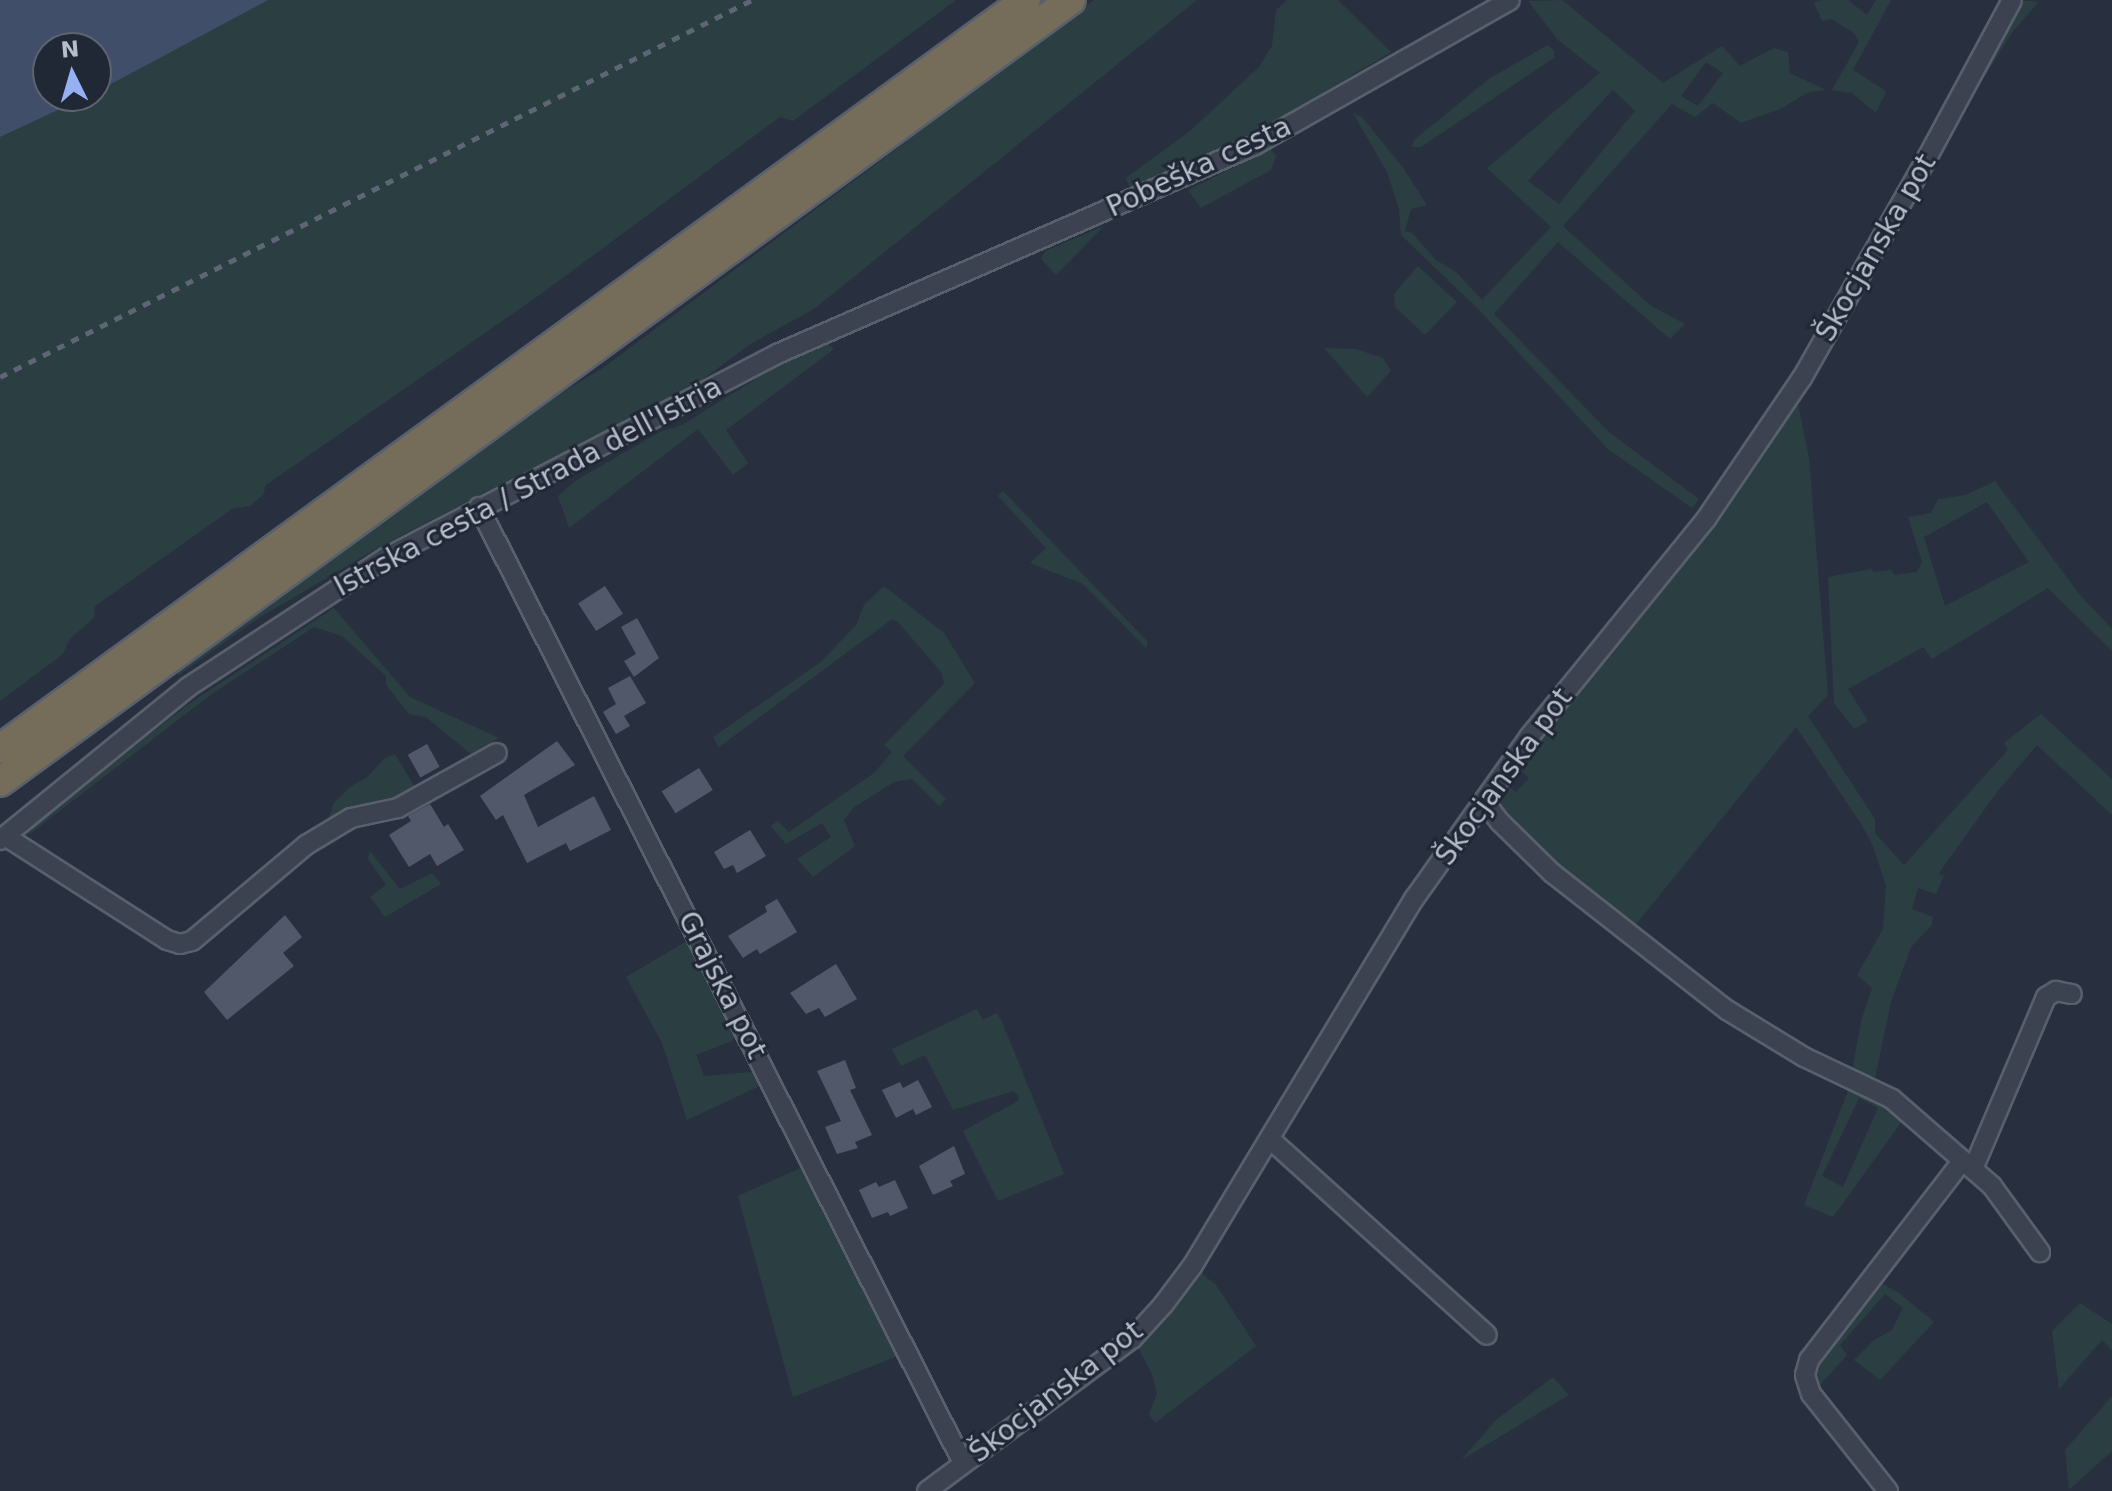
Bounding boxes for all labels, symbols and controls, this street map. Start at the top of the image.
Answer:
north arrow [32,32,112,112]
text: N [60,36,80,63]
street label: Pobeška cesta [1101,110,1297,224]
street label: Škocjanska pot [1809,148,1943,348]
street label: Istrska cesta / Strada dell'Istria [328,370,728,604]
street label: Škocjanska pot [1429,682,1579,872]
street label: Grajska pot [671,906,773,1064]
street label: Škocjanska pot [963,1314,1149,1470]

